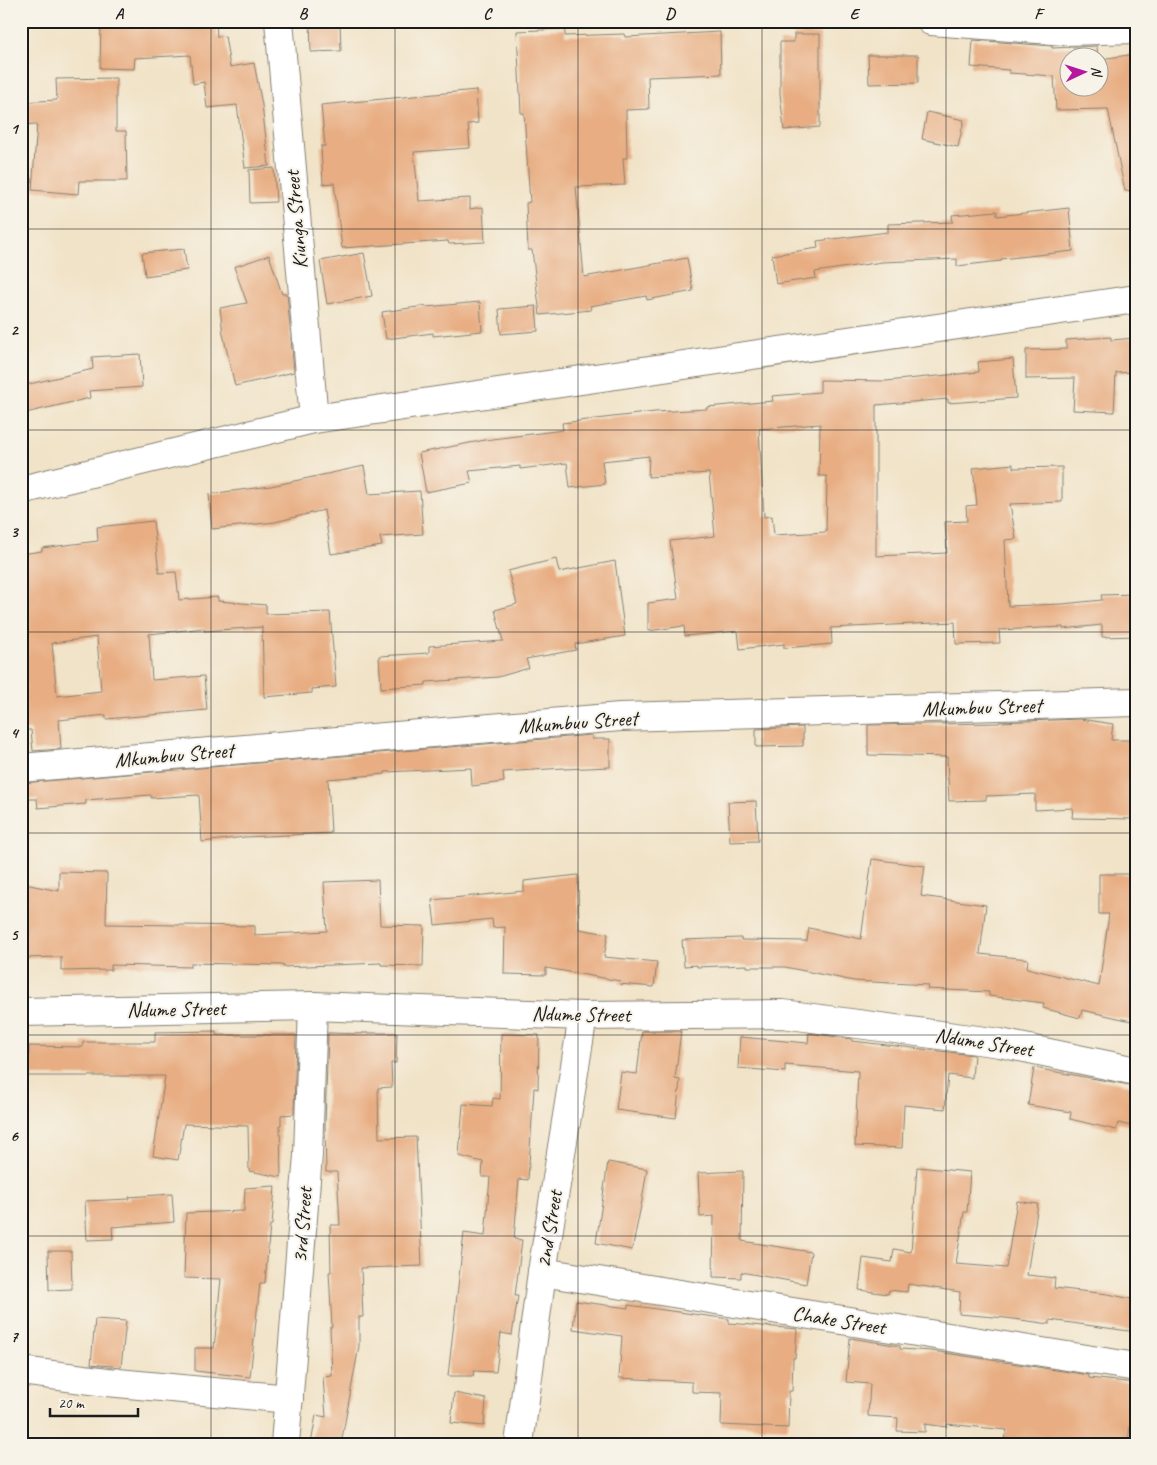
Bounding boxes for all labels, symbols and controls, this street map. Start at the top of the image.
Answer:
text: A [115,4,125,24]
text: B [299,4,309,24]
text: C [483,4,493,24]
text: D [665,4,676,24]
text: E [850,4,861,24]
text: F [1034,4,1045,24]
north arrow [1060,48,1110,98]
text: N [1088,66,1105,78]
text: 1 [10,119,19,139]
street label: Kiunga Street [279,168,313,270]
text: 2 [10,320,19,340]
text: 3 [10,522,19,542]
street label: Mkumbuu Street [922,692,1045,722]
street label: Mkumbuu Street [518,705,641,739]
text: 4 [10,723,19,743]
street label: Mkumbuu Street [113,737,238,773]
text: 5 [11,925,20,945]
street label: Ndume Street [127,995,228,1023]
street label: Ndume Street [532,1000,633,1028]
street label: Ndume Street [933,1021,1037,1063]
text: 6 [10,1126,19,1146]
street label: 3rd Street [286,1184,318,1264]
street label: 2nd Street [530,1187,568,1269]
street label: Chake Street [791,1300,889,1340]
text: 7 [10,1327,19,1347]
scale bar [50,1385,138,1417]
text: 20 m [58,1394,85,1413]

